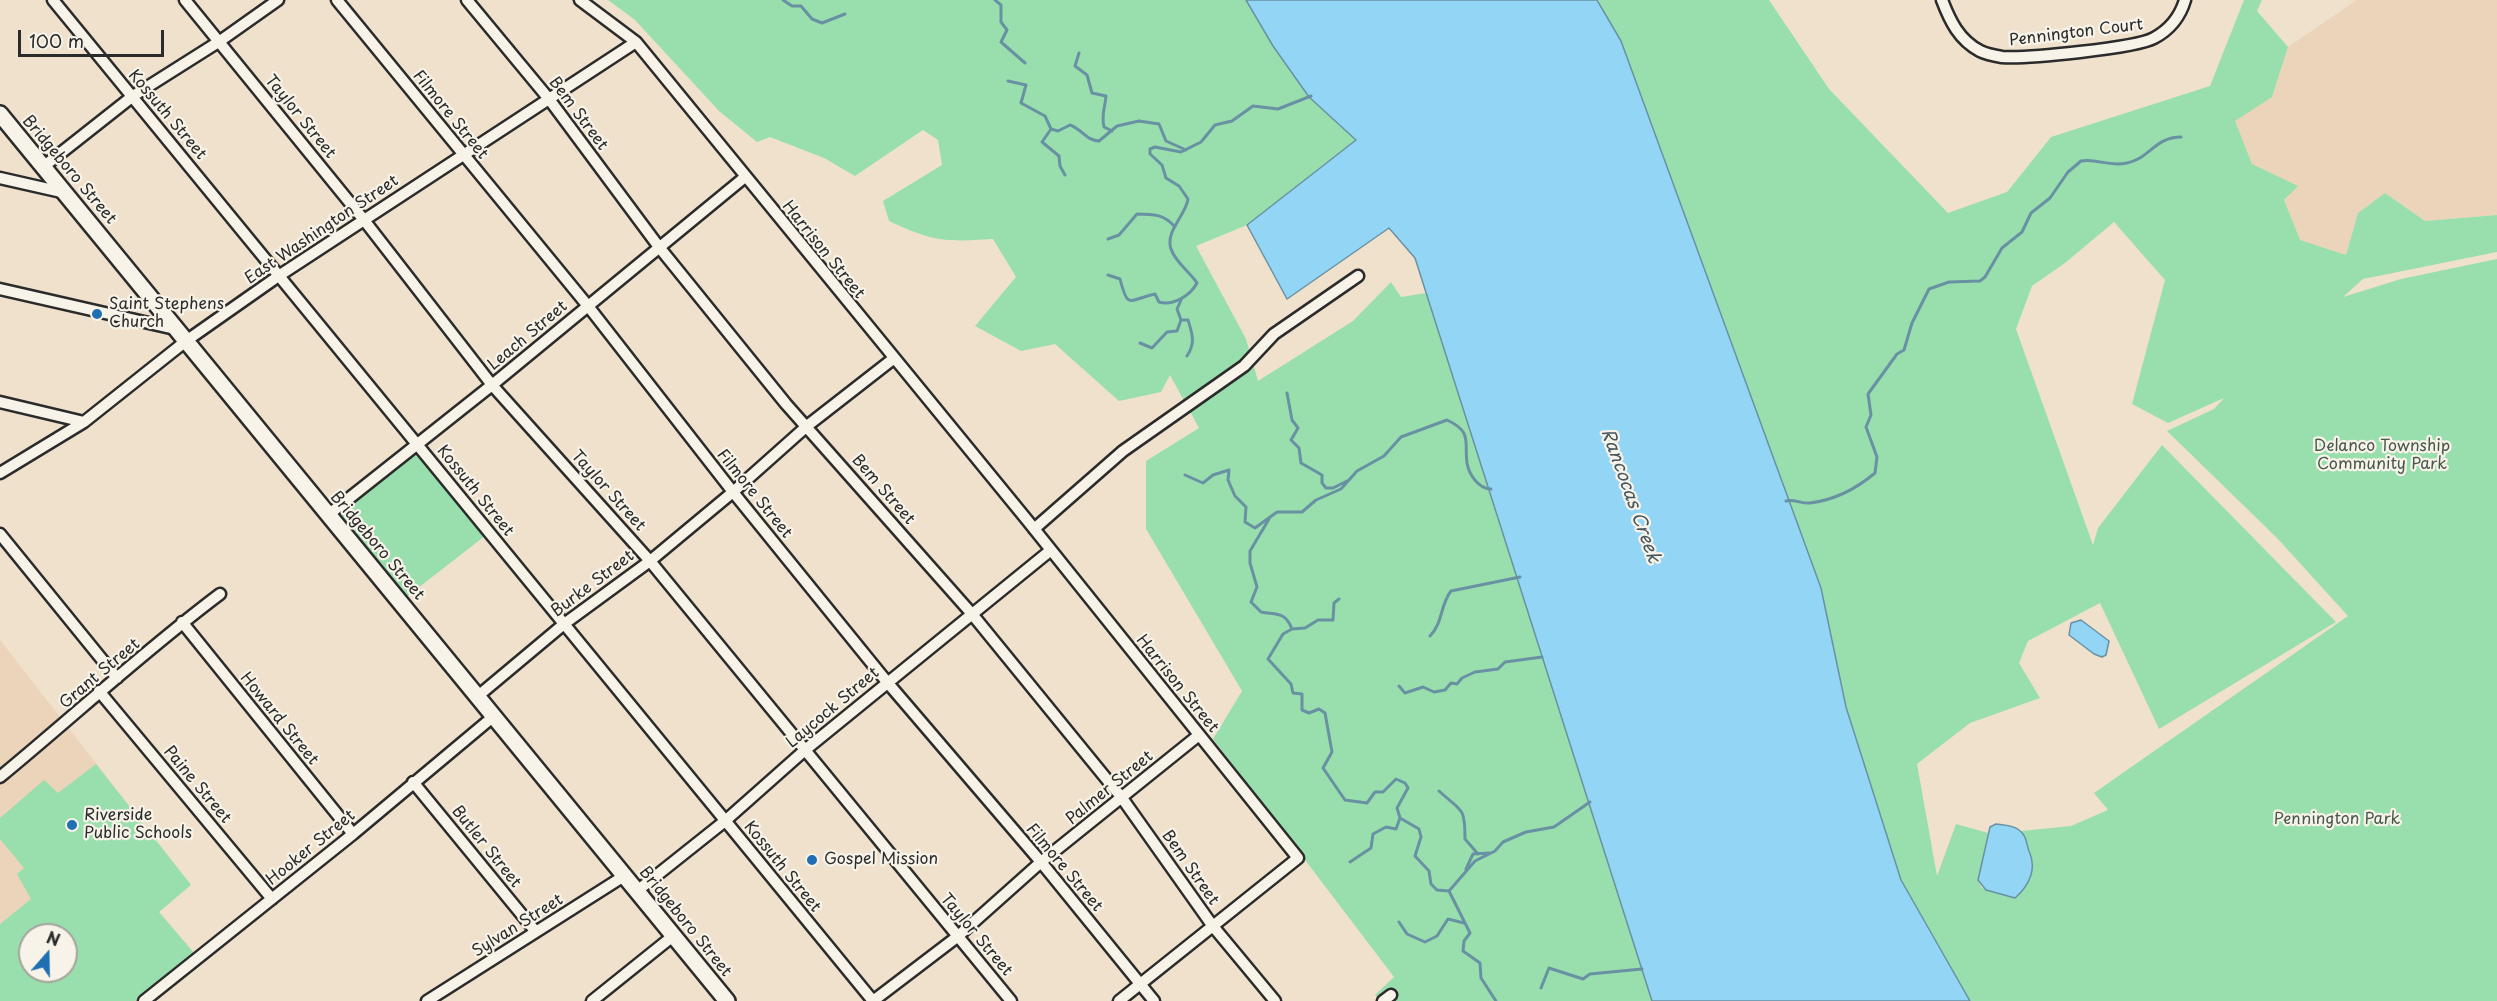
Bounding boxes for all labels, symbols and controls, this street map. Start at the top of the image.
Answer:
street label: Pennington Court [2008,15,2144,51]
scale bar [21,18,166,56]
text: 100 m [29,27,84,54]
street label: Kossuth Street [124,66,210,164]
street label: Filmore Street [408,67,492,163]
street label: Taylor Street [260,71,340,163]
street label: Bem Street [544,74,612,154]
street label: Bridgeboro Street [18,112,120,228]
street label: East Washington Street [242,171,402,289]
street label: Harrison Street [778,197,868,303]
place label: Saint Stephens Church [109,295,224,333]
street label: Leach Street [484,297,572,375]
marker: Saint Stephens Church [90,307,104,321]
water label: Rancocas Creek [1596,426,1664,566]
park label: Delanco Township Community Park [2314,437,2450,475]
street label: Kossuth Street [432,442,518,540]
street label: Filmore Street [712,446,796,542]
street label: Taylor Street [567,447,649,535]
street label: Bem Street [847,451,919,529]
street label: Bridgeboro Street [326,488,428,604]
street label: Burke Street [548,547,638,621]
street label: Harrison Street [1132,631,1222,737]
street label: Grant Street [56,635,144,713]
street label: Laycock Street [783,664,883,752]
street label: Howard Street [236,669,322,769]
street label: Paine Street [159,743,235,827]
street label: Palmer Street [1063,747,1157,829]
street label: Butler Street [447,802,525,892]
place label: Riverside Public Schools [84,806,192,844]
street label: Hooker Street [263,806,359,890]
park label: Pennington Park [2274,810,2400,830]
marker: Riverside Public Schools [65,818,79,832]
street label: Kossuth Street [739,818,825,916]
street label: Filmore Street [1022,820,1106,916]
street label: Bem Street [1157,827,1223,909]
place label: Gospel Mission [824,850,938,870]
marker: Gospel Mission [805,853,819,867]
street label: Bridgeboro Street [635,863,735,981]
street label: Sylvan Street [469,890,567,962]
street label: Taylor Street [936,890,1016,980]
north arrow [18,923,78,983]
text: N [43,925,64,951]

